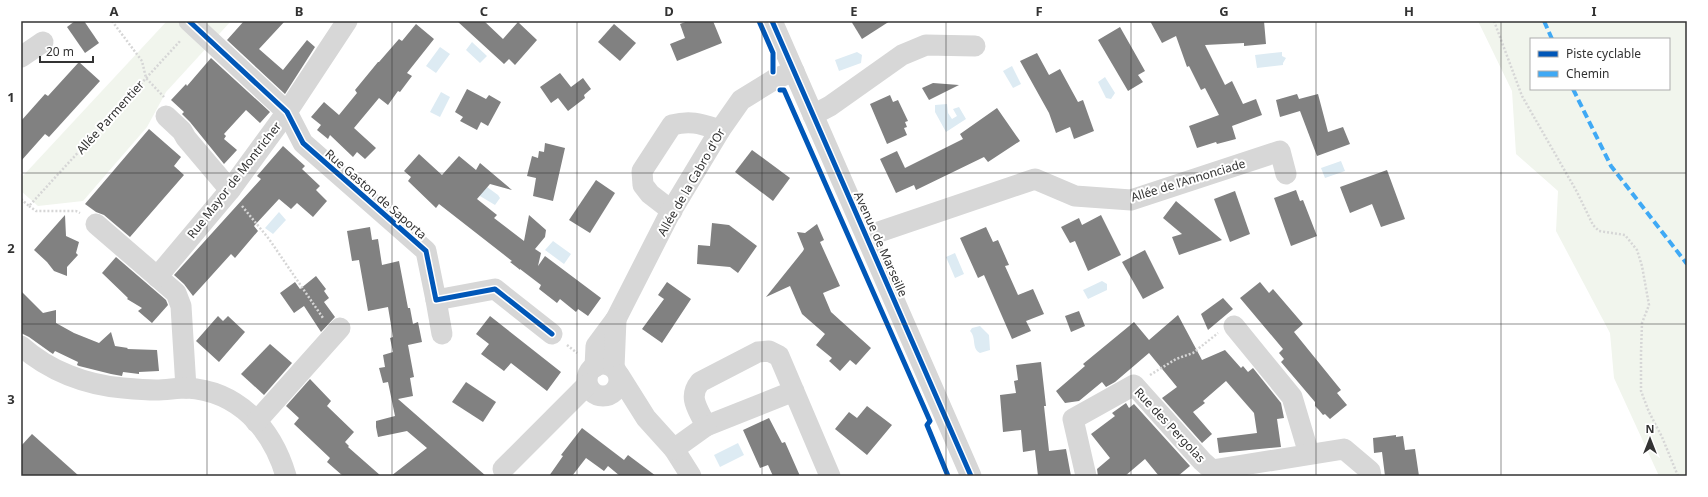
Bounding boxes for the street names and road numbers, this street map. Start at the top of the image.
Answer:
street label: Allée Parmentier [72,76,148,158]
street label: Rue Mayor de Montricher [183,118,285,242]
street label: Allée de la Cabro d'Or [653,125,729,239]
street label: Rue Gaston de Saporta [322,145,430,243]
street label: Allée de l’Annonciade [1129,154,1248,206]
street label: Avenue de Marseille [850,189,912,300]
street label: Rue des Pergolas [1131,384,1209,466]

